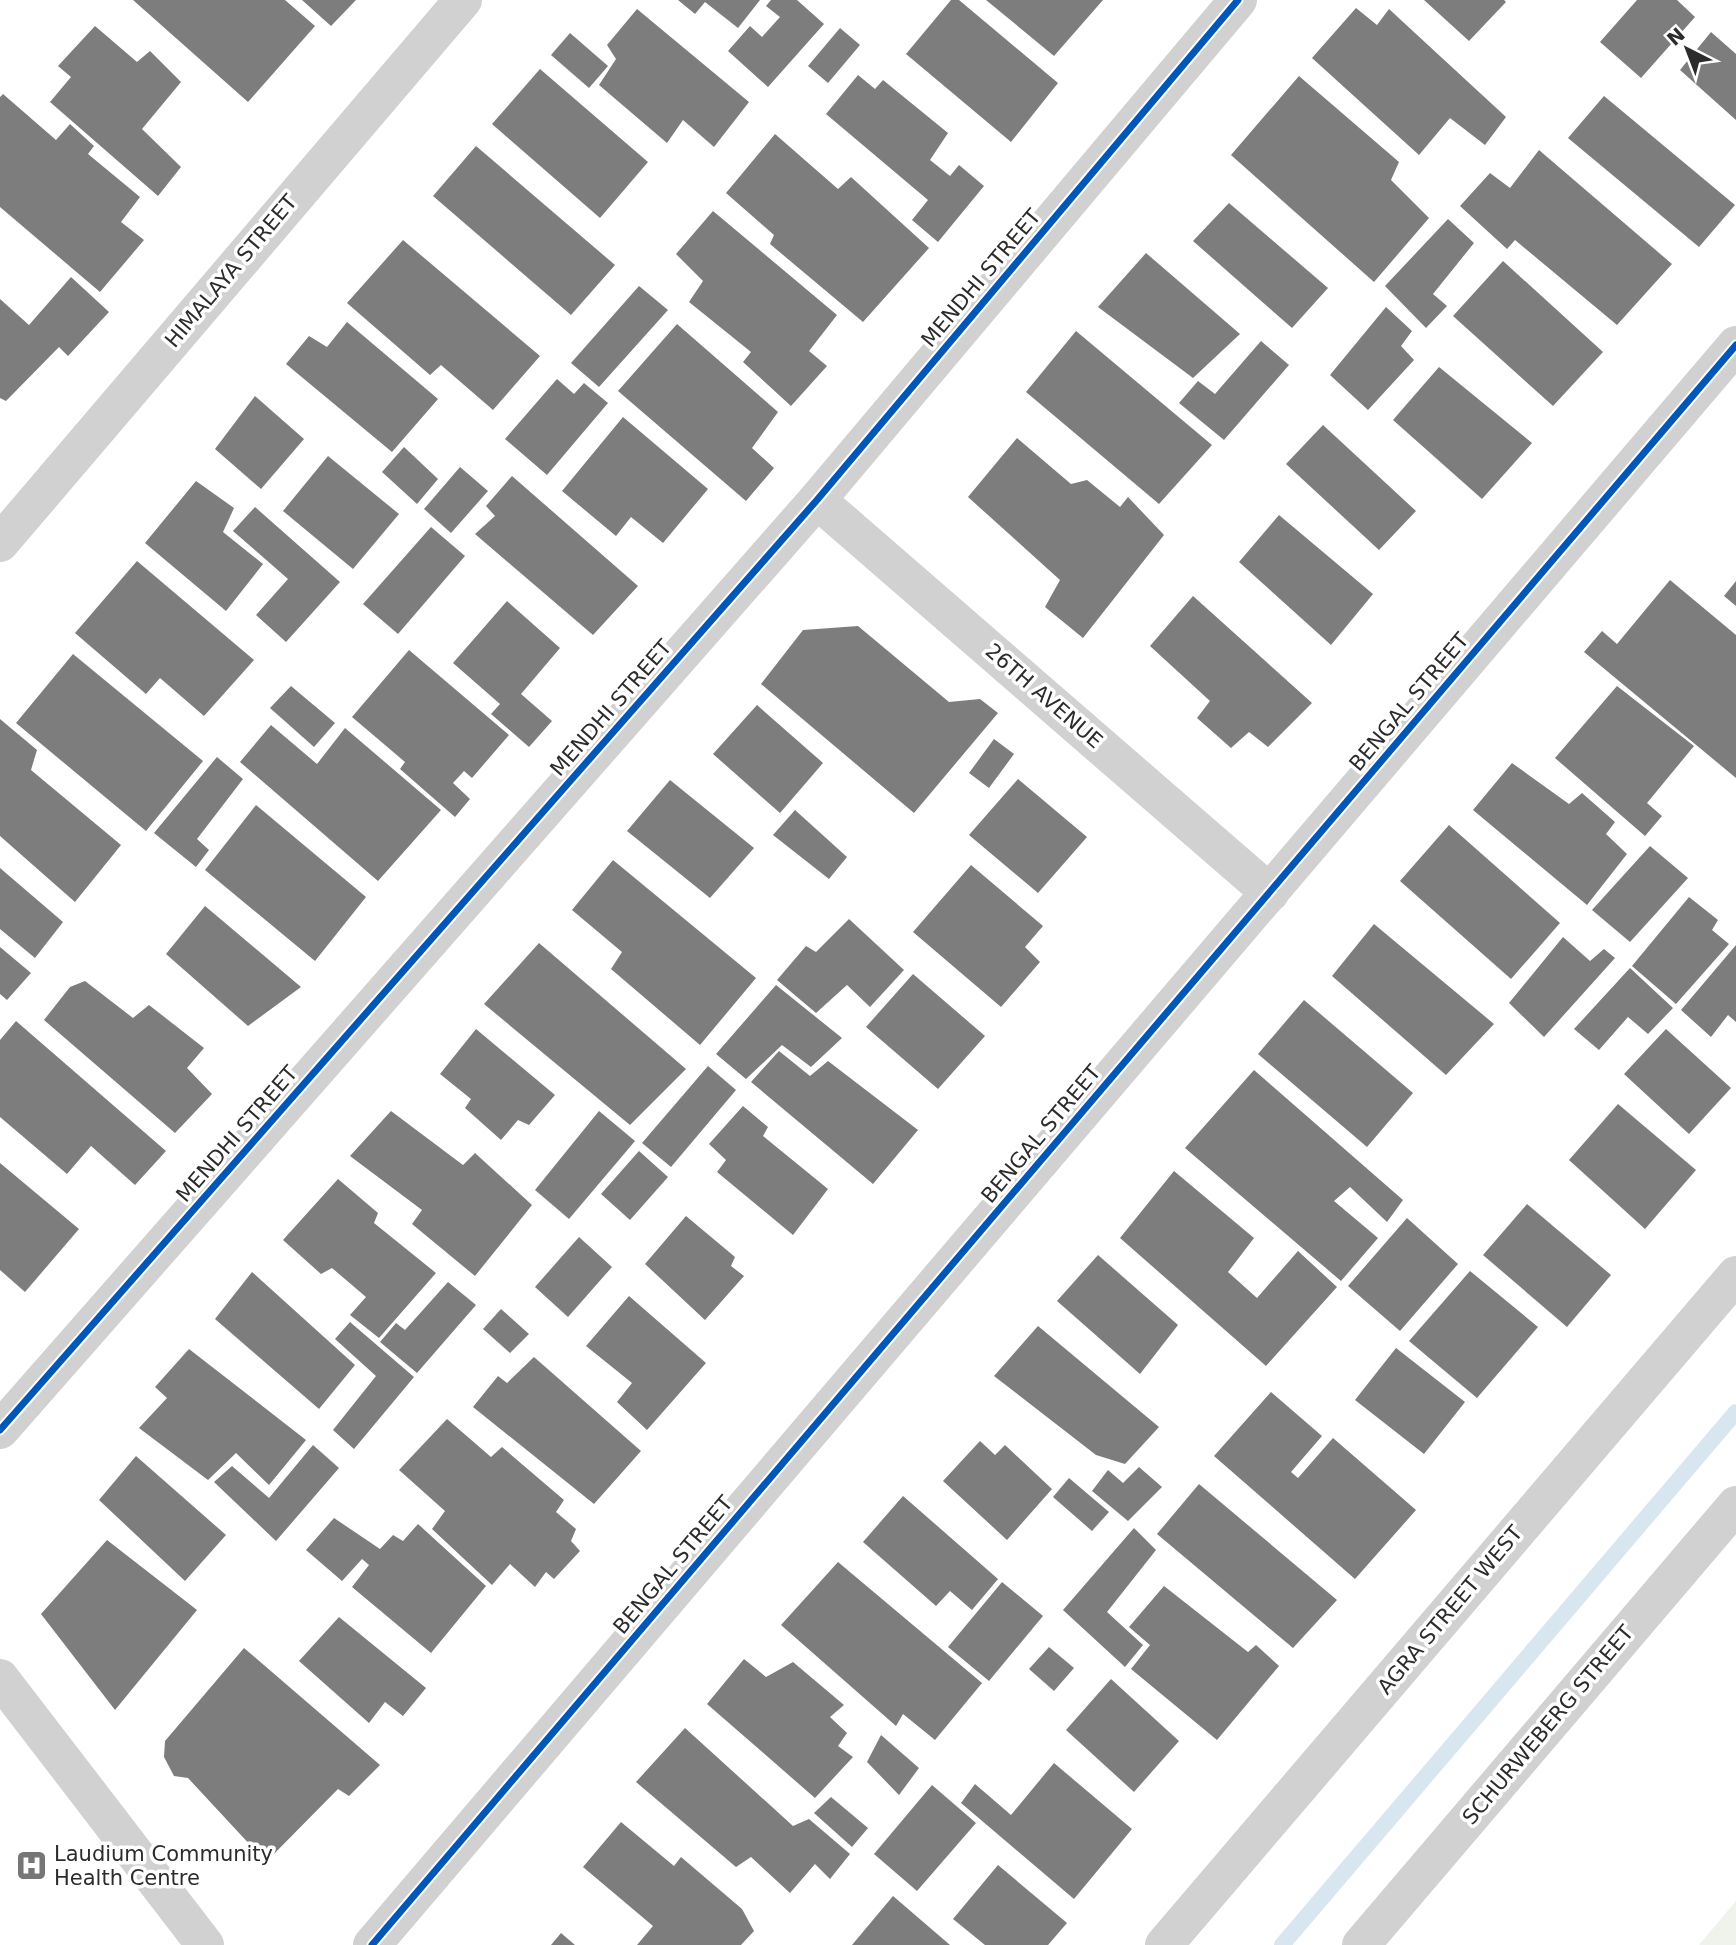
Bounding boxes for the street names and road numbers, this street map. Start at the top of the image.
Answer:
street label: HIMALAYA STREET [160,190,302,352]
street label: MENDHI STREET [917,204,1046,352]
street label: BENGAL STREET [1344,628,1474,776]
street label: MENDHI STREET [546,635,677,781]
street label: 26TH AVENUE [981,639,1107,753]
street label: BENGAL STREET [976,1060,1106,1208]
street label: MENDHI STREET [172,1061,303,1207]
street label: BENGAL STREET [608,1491,738,1639]
street label: AGRA STREET WEST [1373,1521,1527,1699]
street label: SCHURWEBERG STREET [1458,1621,1638,1829]

